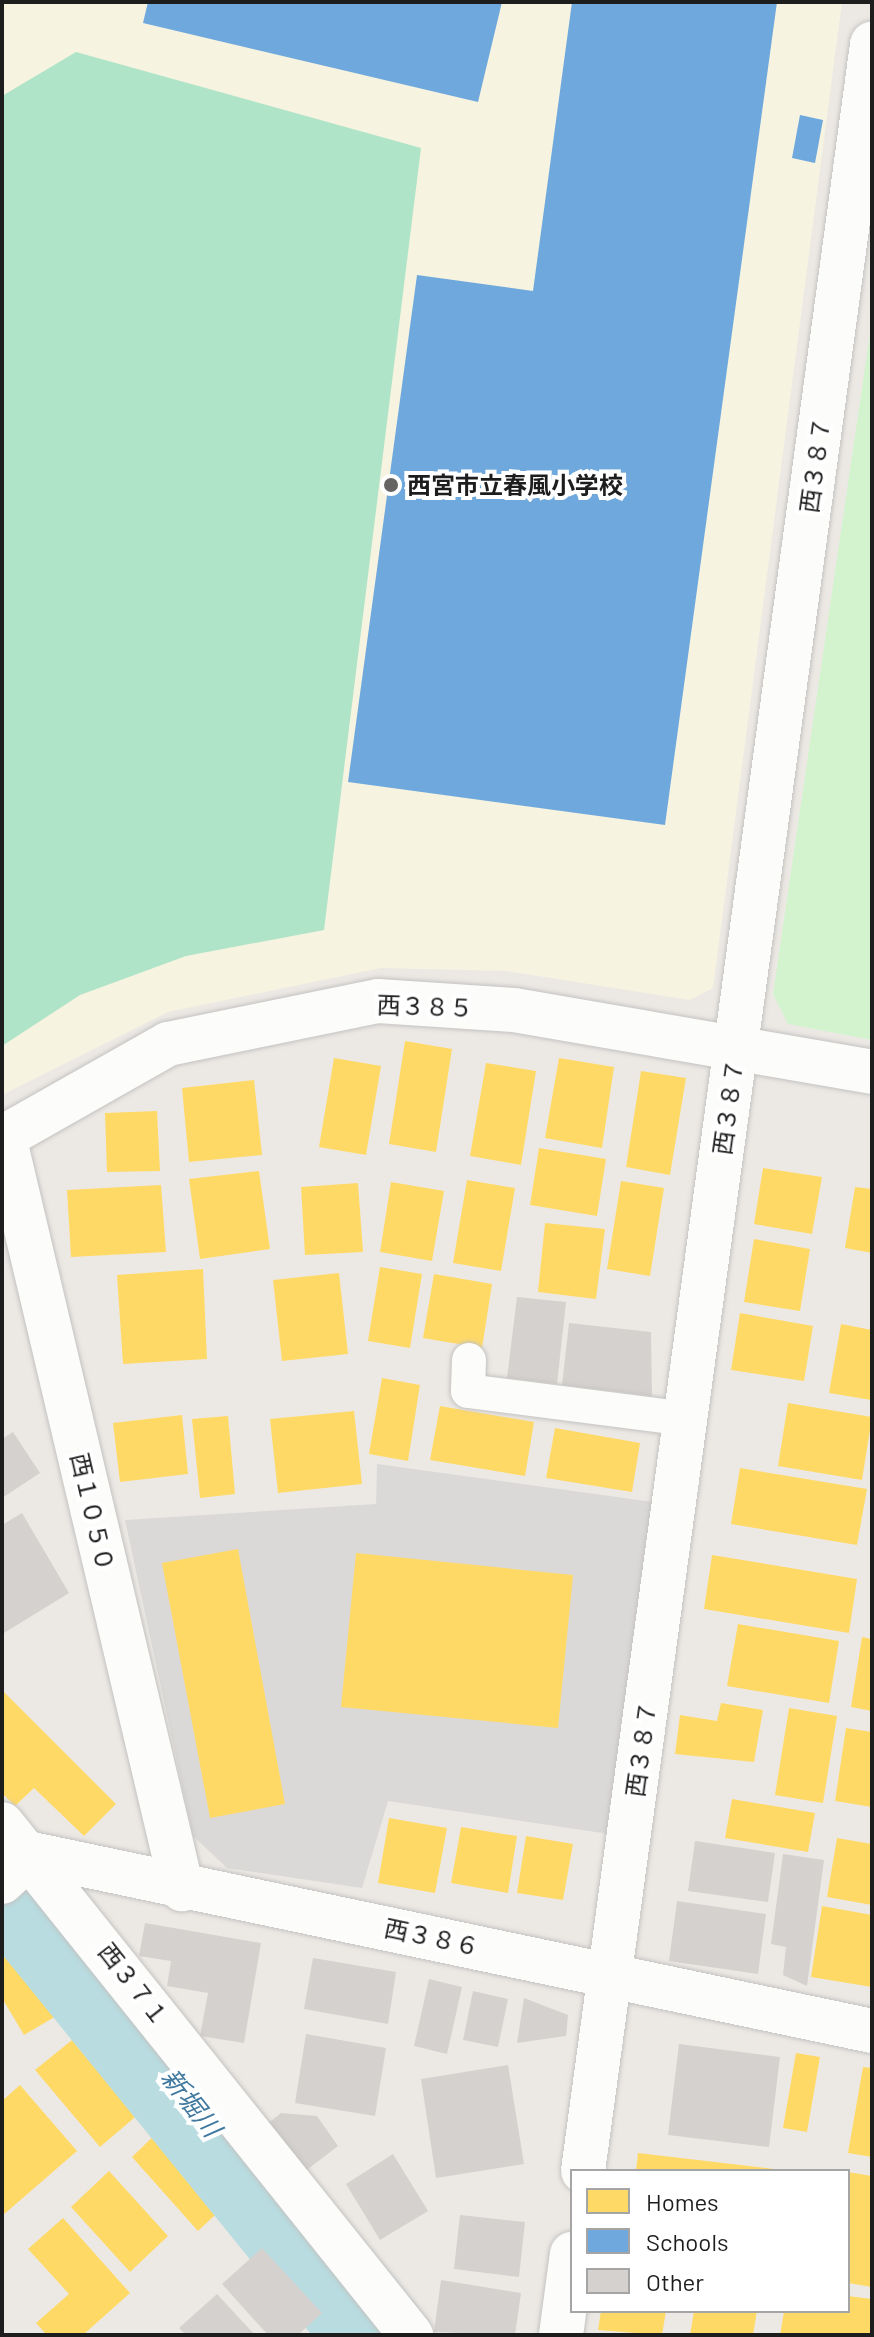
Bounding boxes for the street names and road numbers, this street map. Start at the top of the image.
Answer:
street label: 西３８７ [794,415,836,515]
street label: 西３８５ [377,990,473,1022]
street label: 西３８７ [707,1057,749,1157]
street label: 西１０５０ [65,1450,121,1574]
street label: 西３８７ [620,1699,662,1799]
street label: 西３８６ [382,1913,482,1961]
street label: 西３７１ [93,1937,175,2031]

